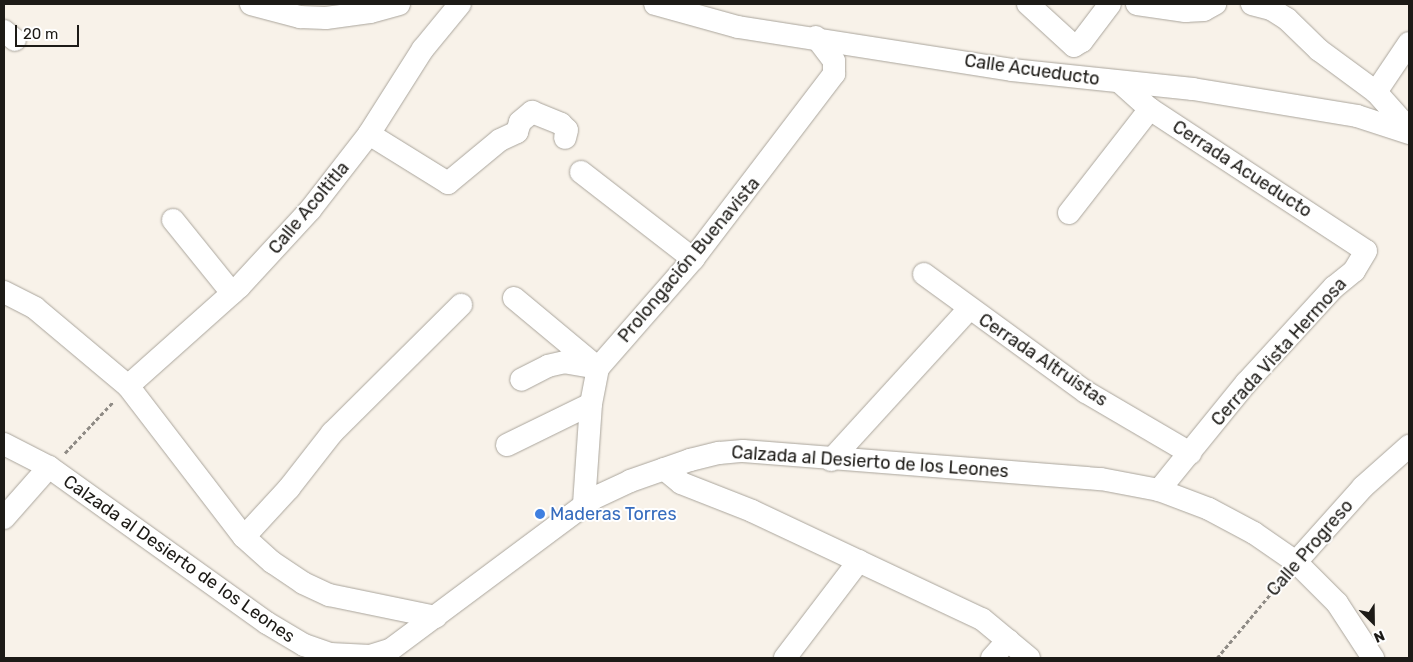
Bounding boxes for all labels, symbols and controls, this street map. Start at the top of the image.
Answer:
scale bar [18,15,81,47]
text: 20 m [23,25,58,43]
street label: Calle Acueducto [963,50,1101,90]
street label: Cerrada Acueducto [1168,116,1316,222]
street label: Calle Acoltitla [264,157,354,259]
street label: Prolongación Buenavista [614,173,764,347]
street label: Cerrada Vista Hermosa [1207,273,1351,431]
street label: Cerrada Altruistas [974,309,1112,411]
street label: Calzada al Desierto de los Leones [731,442,1009,482]
street label: Calzada al Desierto de los Leones [59,470,299,648]
street label: Calle Progreso [1262,495,1358,601]
place label: Maderas Torres [550,503,677,525]
marker: Maderas Torres [534,508,546,520]
north arrow [1348,597,1398,647]
text: N [1371,626,1387,646]

